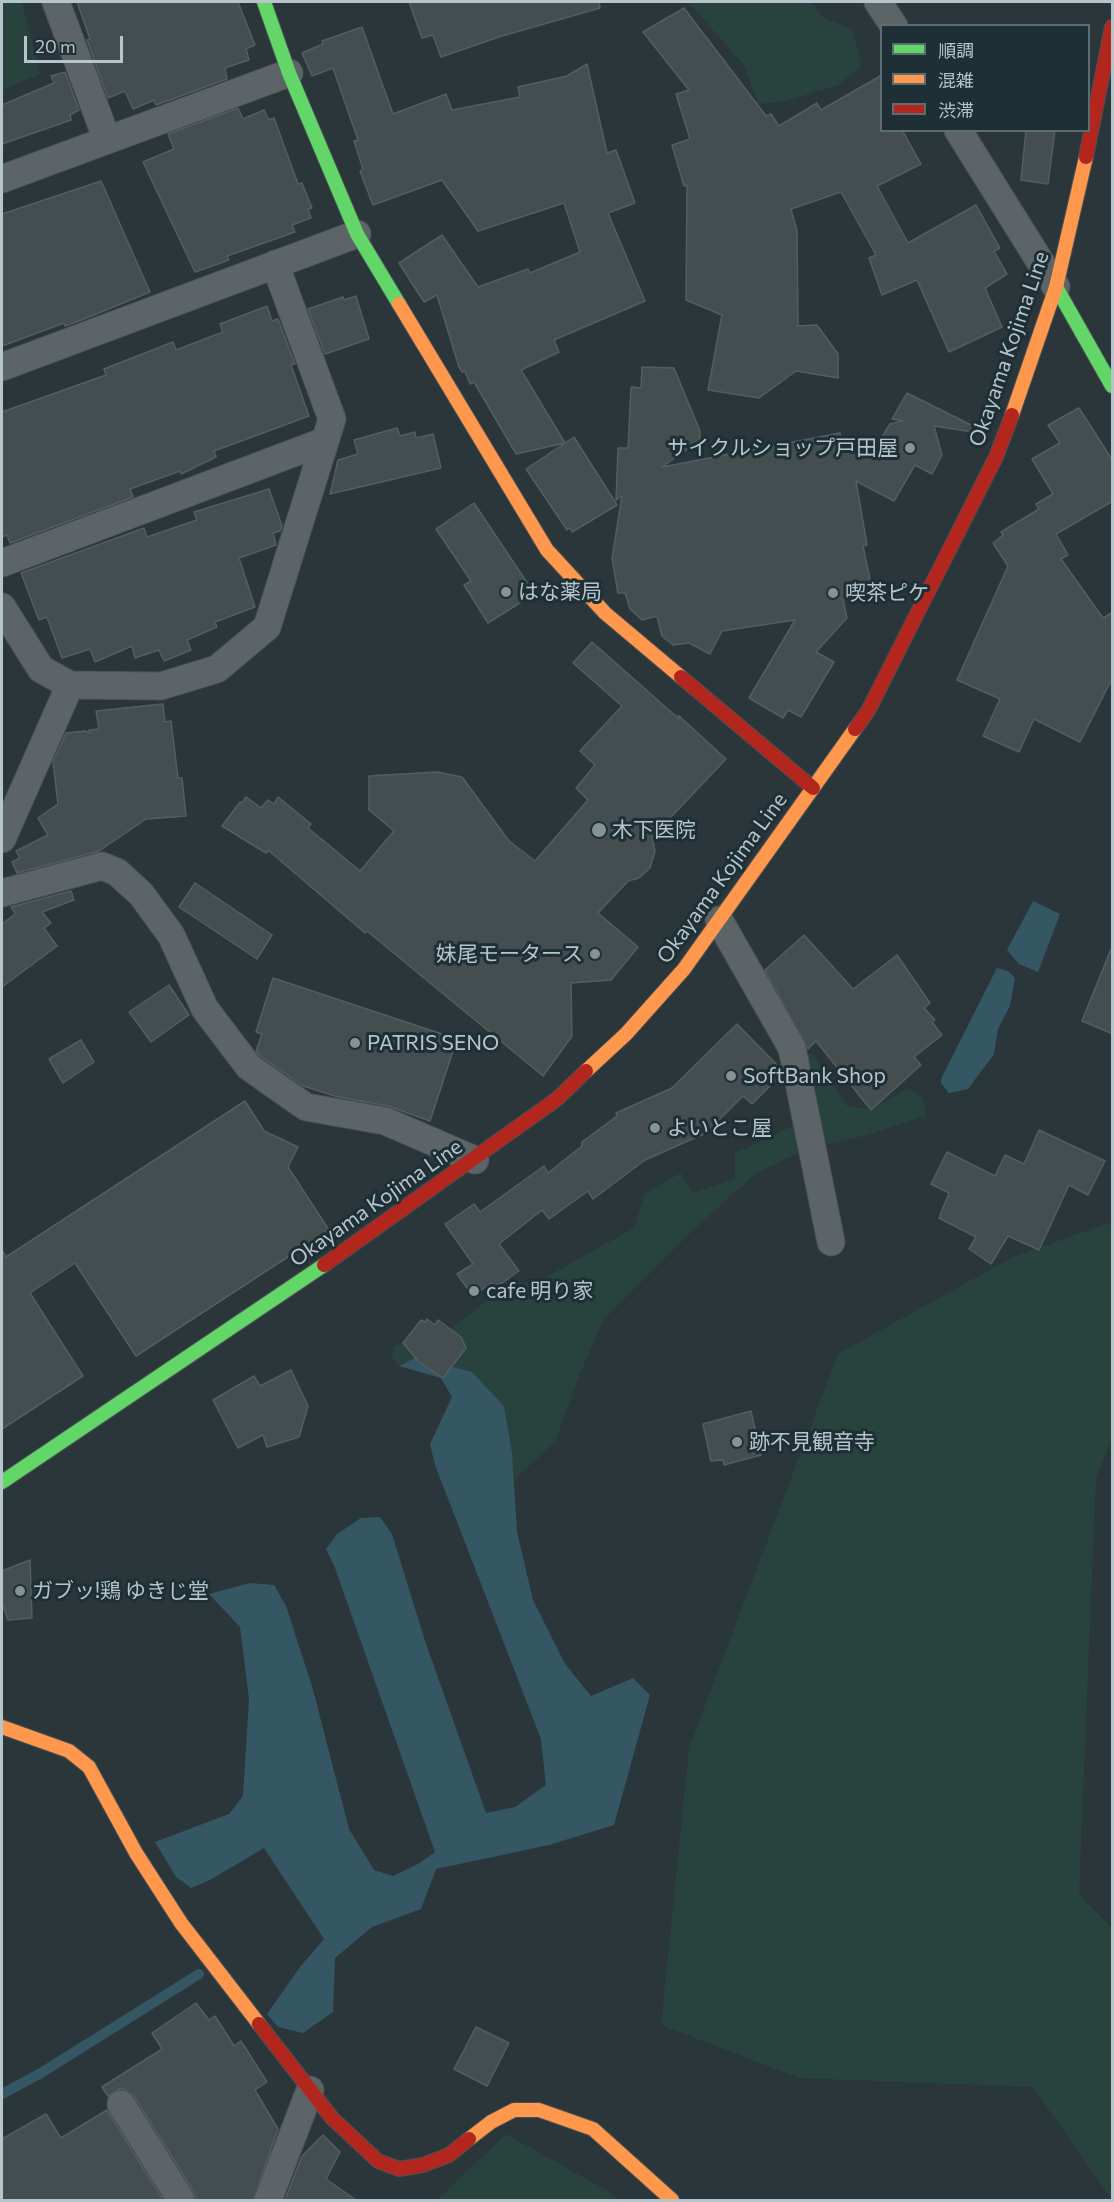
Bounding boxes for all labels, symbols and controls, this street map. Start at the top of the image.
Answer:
scale bar [27,24,126,62]
legend [880,24,1090,132]
text: 20 m [35,35,76,57]
text: 順調 [938,39,974,61]
text: 混雑 [938,69,974,91]
text: 渋滞 [938,99,974,121]
street label: Okayama Kojima Line [964,248,1054,450]
place label: サイクルショップ戸田屋 [667,435,898,461]
marker: サイクルショップ戸田屋 [903,441,917,455]
place label: はな薬局 [518,579,602,605]
place label: 喫茶ピケ [845,580,929,606]
marker: はな薬局 [499,585,513,599]
marker: 喫茶ピケ [826,586,840,600]
street label: Okayama Kojima Line [652,788,792,968]
place label: 木下医院 [612,817,696,843]
marker: 木下医院 [590,821,608,839]
place label: 妹尾モータース [436,941,583,967]
marker: 妹尾モータース [588,947,602,961]
place label: PATRIS SENO [367,1030,499,1056]
marker: PATRIS SENO [348,1036,362,1050]
place label: SoftBank Shop [743,1063,886,1089]
marker: SoftBank Shop [724,1069,738,1083]
place label: よいとこ屋 [667,1115,772,1141]
marker: よいとこ屋 [648,1121,662,1135]
street label: Okayama Kojima Line [285,1134,467,1272]
place label: cafe 明り家 [486,1278,593,1304]
marker: cafe 明り家 [467,1284,481,1298]
place label: 跡不見観音寺 [749,1429,875,1455]
marker: 跡不見観音寺 [730,1435,744,1449]
place label: ガブッ!鶏 ゆきじ堂 [32,1578,209,1604]
marker: ガブッ!鶏 ゆきじ堂 [13,1584,27,1598]

